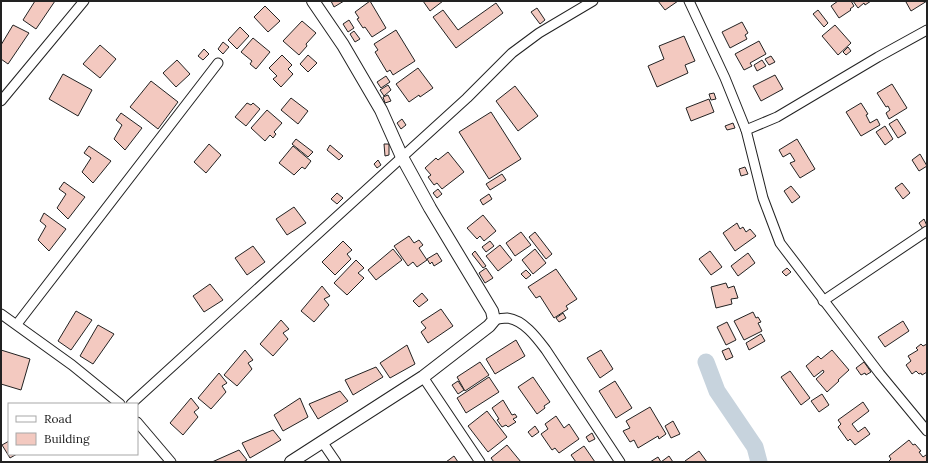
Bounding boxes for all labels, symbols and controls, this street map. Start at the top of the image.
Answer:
legend [8,403,138,455]
text: Road [44,411,72,426]
text: Building [44,431,90,446]

